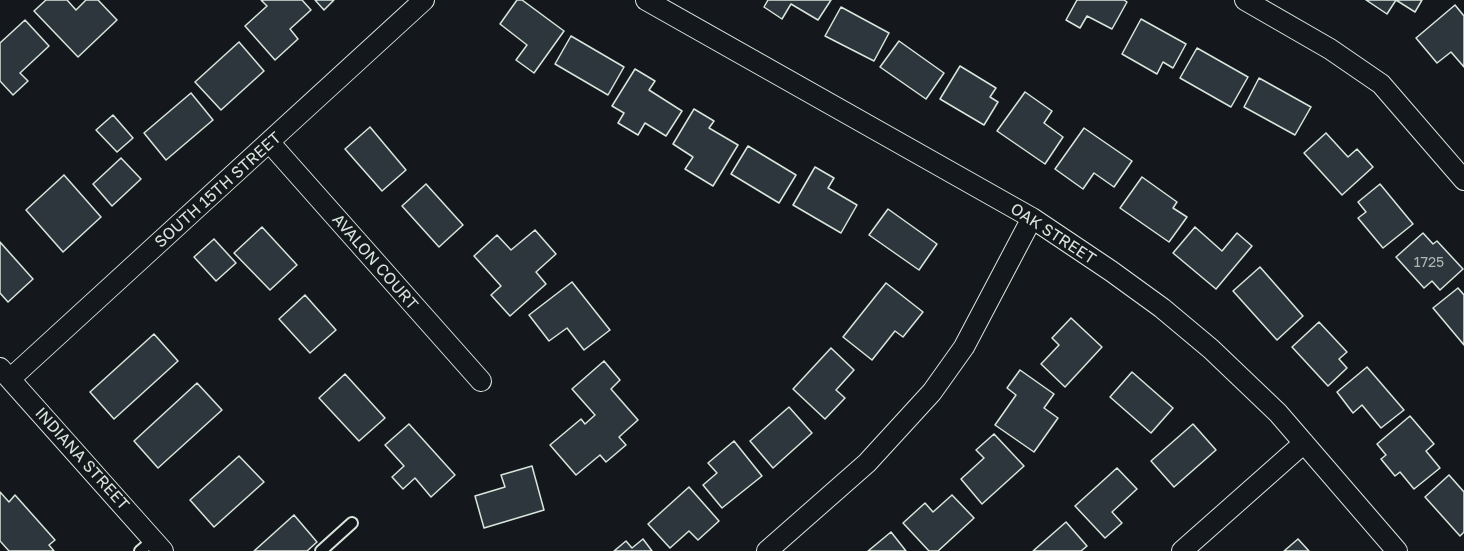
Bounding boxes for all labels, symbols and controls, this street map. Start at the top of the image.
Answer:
street label: SOUTH 15TH STREET [151,128,285,252]
street label: OAK STREET [1007,199,1099,269]
street label: AVALON COURT [328,210,422,314]
house number: 1725 [1414,255,1444,271]
street label: INDIANA STREET [31,404,133,514]

